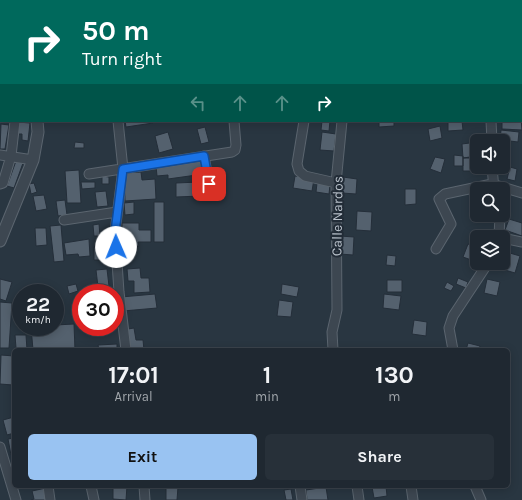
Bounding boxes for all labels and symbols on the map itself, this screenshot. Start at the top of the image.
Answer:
pin [192,167,226,201]
street label: Calle Nardos [328,176,347,256]
position arrow [95,226,137,268]
speed limit sign: 30 [72,284,124,336]

